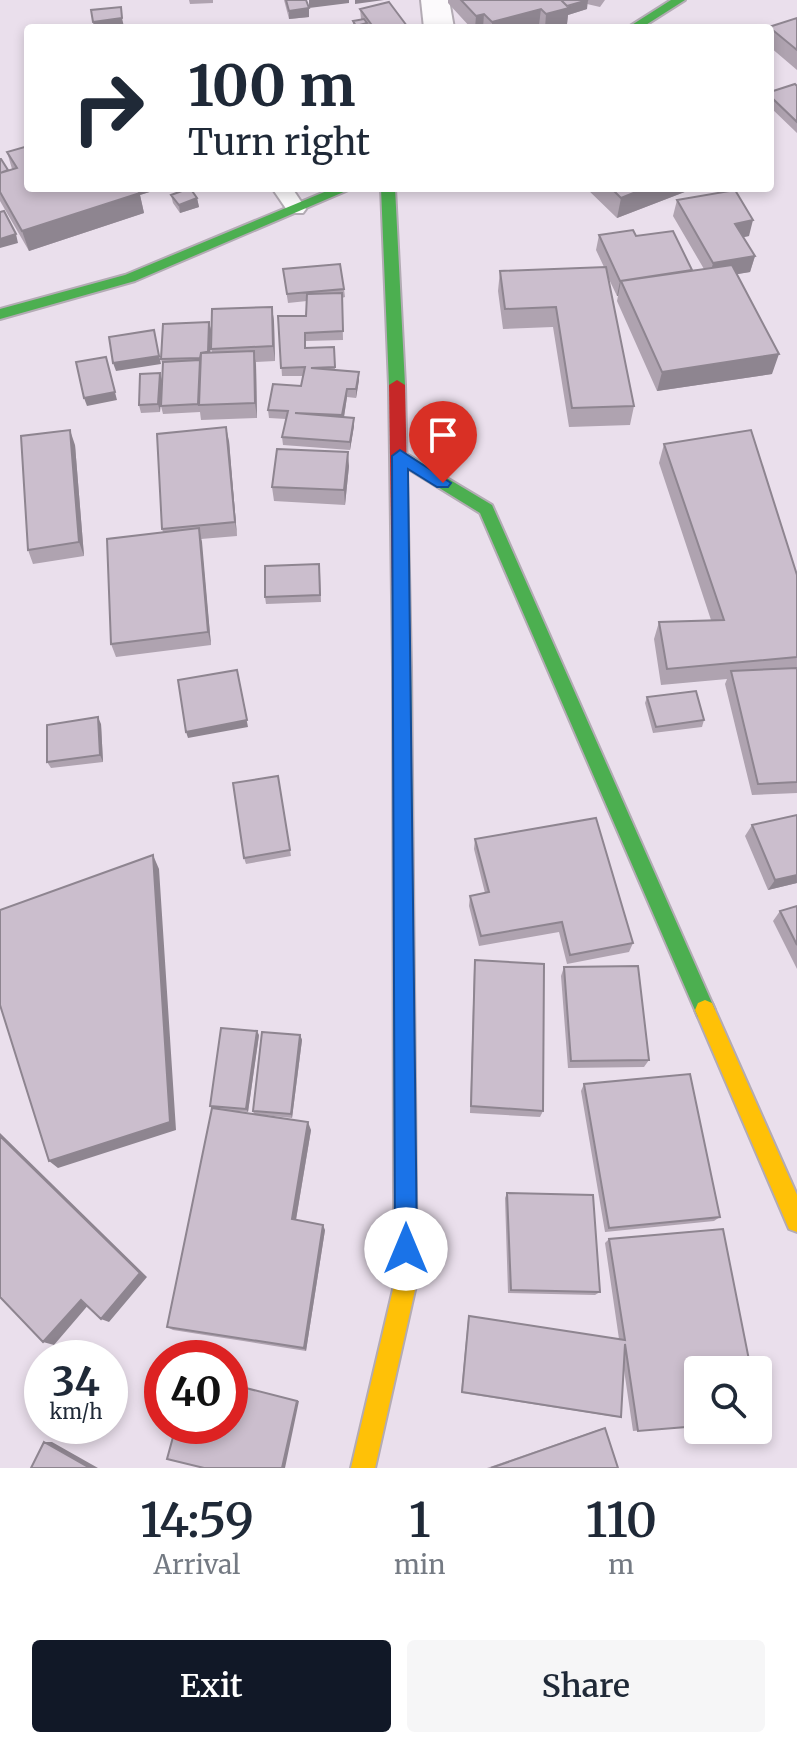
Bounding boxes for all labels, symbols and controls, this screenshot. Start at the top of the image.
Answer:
text: 100 m [188,51,356,121]
icon: right [56,56,160,160]
text: Turn right [188,120,370,165]
pin [409,401,477,483]
icon: arrive [421,413,465,457]
position arrow [364,1207,448,1291]
speed limit sign: 40 [144,1340,248,1444]
map controls [684,1356,772,1444]
button: search [684,1356,772,1444]
text: 34 [52,1357,100,1407]
text: km/h [50,1399,102,1424]
text: 14:59 [140,1490,254,1550]
text: 1 [409,1490,431,1550]
text: 110 [585,1490,657,1550]
text: Arrival [154,1548,240,1581]
text: min [394,1548,445,1581]
text: m [608,1548,634,1581]
button: Exit [32,1640,391,1732]
button: Share [407,1640,765,1732]

